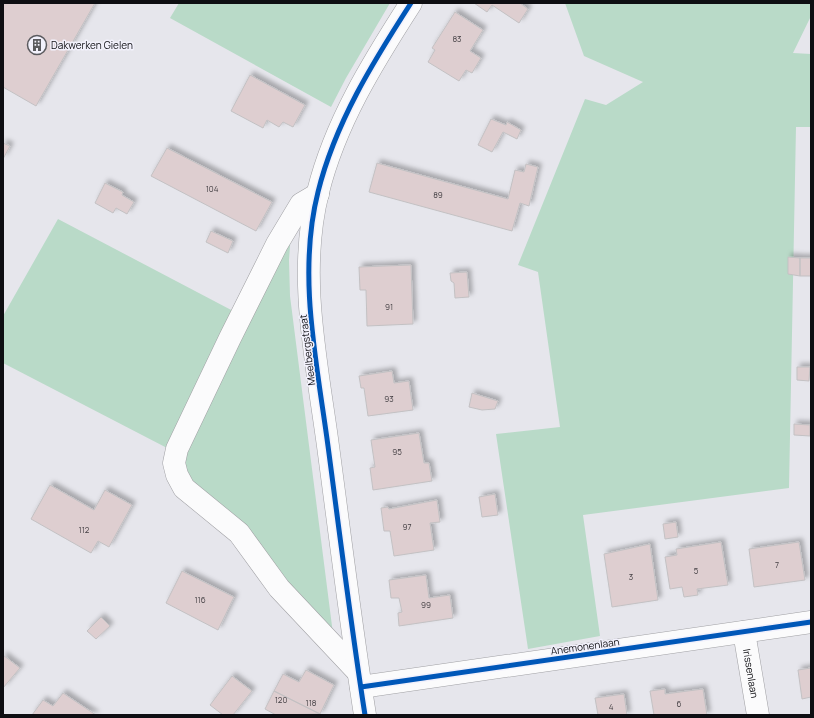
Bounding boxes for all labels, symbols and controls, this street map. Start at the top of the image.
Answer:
house number: 83 [452,33,462,44]
building icon: Dakwerken Gielen [26,34,48,56]
place label: Dakwerken Gielen [51,38,133,52]
house number: 104 [206,183,219,194]
house number: 89 [433,189,443,200]
house number: 91 [385,301,393,312]
street label: Meelbergstraat [296,314,318,386]
house number: 93 [384,393,394,404]
house number: 95 [392,446,402,457]
house number: 97 [403,521,411,532]
house number: 112 [79,524,90,535]
house number: 7 [775,559,779,570]
house number: 5 [694,565,699,576]
house number: 3 [629,571,633,582]
house number: 116 [194,594,206,605]
house number: 99 [421,599,431,610]
street label: Anemonenlaan [550,634,620,658]
street label: Irissenlaan [740,648,762,699]
house number: 120 [275,694,287,705]
house number: 118 [306,697,317,708]
house number: 6 [677,698,682,709]
house number: 4 [609,701,614,712]

